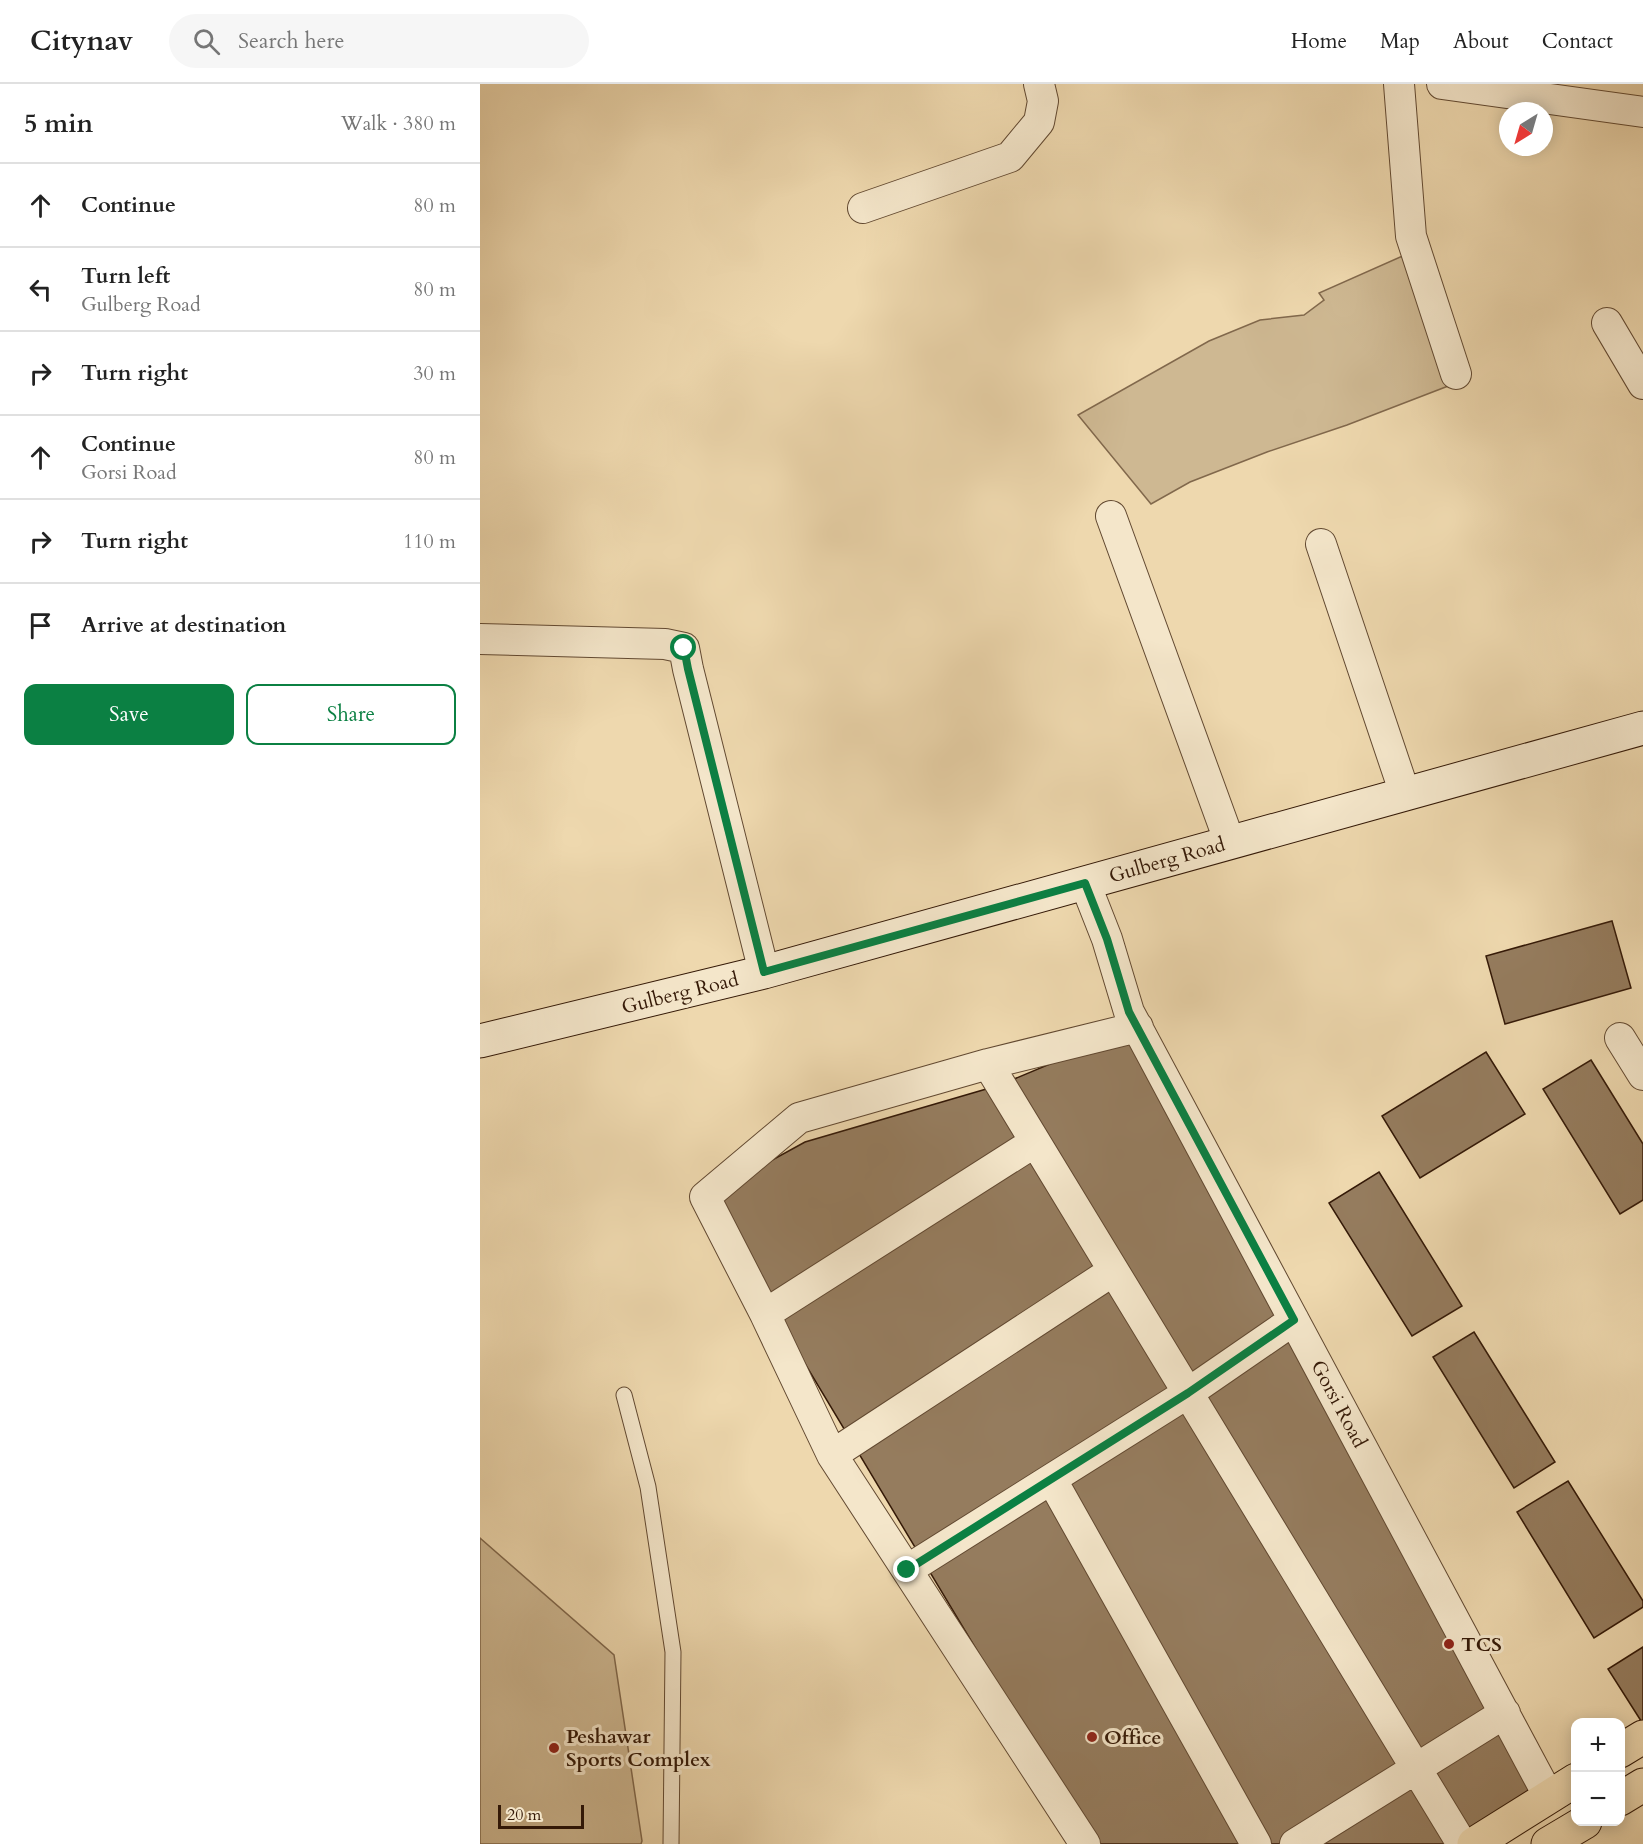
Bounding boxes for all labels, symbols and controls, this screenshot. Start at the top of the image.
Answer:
search box [169,14,589,68]
text: Citynav [30,22,133,60]
icon: search [190,25,223,58]
text: Search here [238,26,345,56]
text: Home [1291,27,1347,56]
text: Map [1380,27,1420,56]
text: About [1453,27,1509,56]
text: Contact [1542,27,1613,56]
north arrow [1499,102,1553,156]
text: 5 min [24,106,93,141]
text: Walk · 380 m [341,110,456,137]
icon: ahead [24,189,57,222]
text: Continue [81,190,176,220]
text: 80 m [413,192,456,219]
text: Turn left [81,261,170,291]
icon: left [24,273,57,306]
text: 80 m [413,276,456,303]
text: Gulberg Road [81,291,201,318]
icon: right [24,357,57,390]
text: Turn right [81,358,188,388]
text: 30 m [413,360,456,387]
text: Continue [81,429,176,459]
icon: ahead [24,441,57,474]
text: 80 m [413,444,456,471]
text: Gorsi Road [81,459,177,486]
icon: right [24,525,57,558]
text: Turn right [81,526,188,556]
text: 110 m [403,528,456,555]
icon: arrive [24,609,57,642]
text: Arrive at destination [81,610,286,640]
route start [670,634,696,660]
button: Save [24,684,234,745]
button: Share [246,684,456,745]
street label: Gulberg Road [1106,830,1229,889]
street label: Gulberg Road [619,965,742,1021]
street label: Gorsi Road [1305,1355,1374,1453]
route end [893,1556,919,1582]
place label: TCS [1461,1631,1502,1658]
marker: TCS [1442,1637,1456,1651]
map controls [1571,1718,1625,1826]
button: + [1571,1718,1625,1772]
place label: Peshawar Sports Complex [566,1723,711,1773]
place label: Office [1104,1724,1161,1751]
marker: Office [1085,1730,1099,1744]
marker: Peshawar Sports Complex [547,1741,561,1755]
button: − [1571,1772,1625,1826]
scale bar [498,1802,584,1830]
text: 20 m [507,1804,541,1826]

